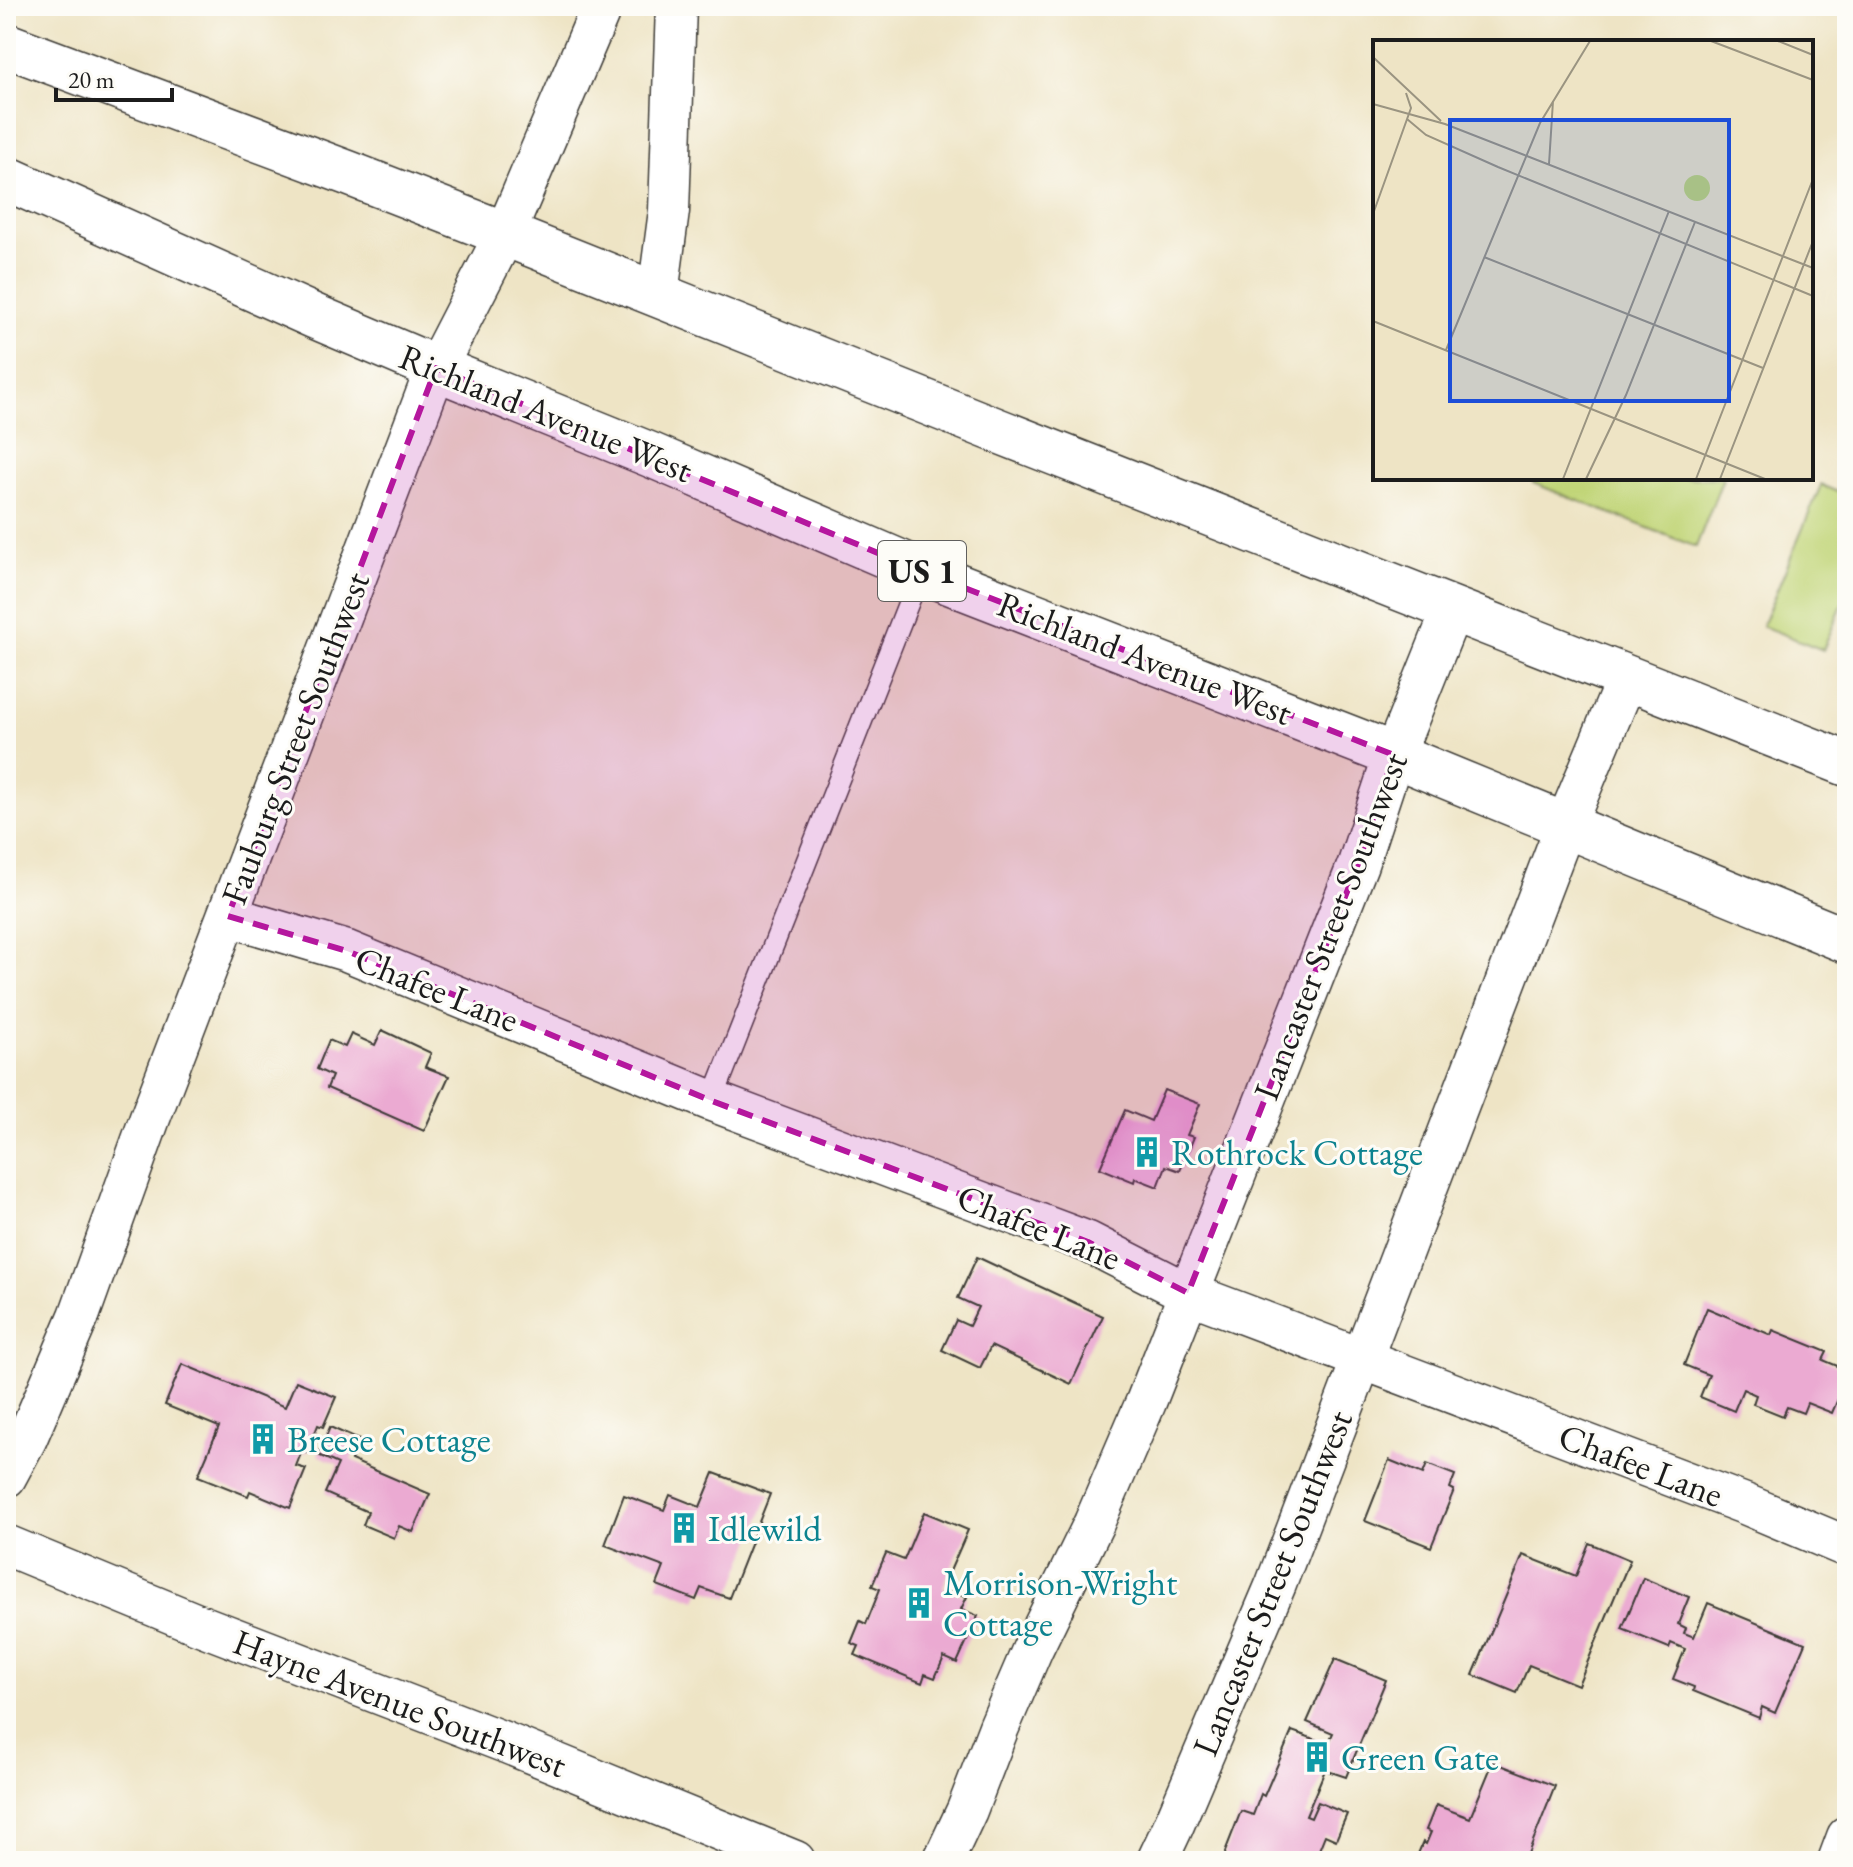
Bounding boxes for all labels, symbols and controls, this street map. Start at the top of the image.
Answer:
inset map [1373,40,1813,480]
scale bar [56,52,172,102]
text: 20 m [68,64,115,95]
street label: Richland Avenue West [393,333,700,493]
road number: US 1 [878,541,966,601]
street label: Fauburg Street Southwest [210,564,380,911]
street label: Richland Avenue West [991,580,1300,736]
street label: Lancaster Street Southwest [1242,745,1418,1106]
street label: Chafee Lane [348,935,526,1043]
place label: Rothrock Cottage [1171,1129,1423,1176]
building icon: Rothrock Cottage [1130,1135,1164,1169]
street label: Chafee Lane [950,1173,1128,1281]
street label: Lancaster Street Southwest [1181,1403,1363,1763]
street label: Chafee Lane [1552,1412,1730,1518]
place label: Breese Cottage [287,1416,491,1463]
building icon: Breese Cottage [246,1422,280,1456]
place label: Idlewild [708,1505,822,1552]
building icon: Idlewild [667,1511,701,1545]
place label: Morrison-Wright Cottage [943,1559,1178,1647]
building icon: Morrison-Wright Cottage [902,1586,936,1620]
street label: Hayne Avenue Southwest [227,1618,574,1788]
place label: Green Gate [1341,1734,1499,1781]
building icon: Green Gate [1300,1740,1334,1774]

